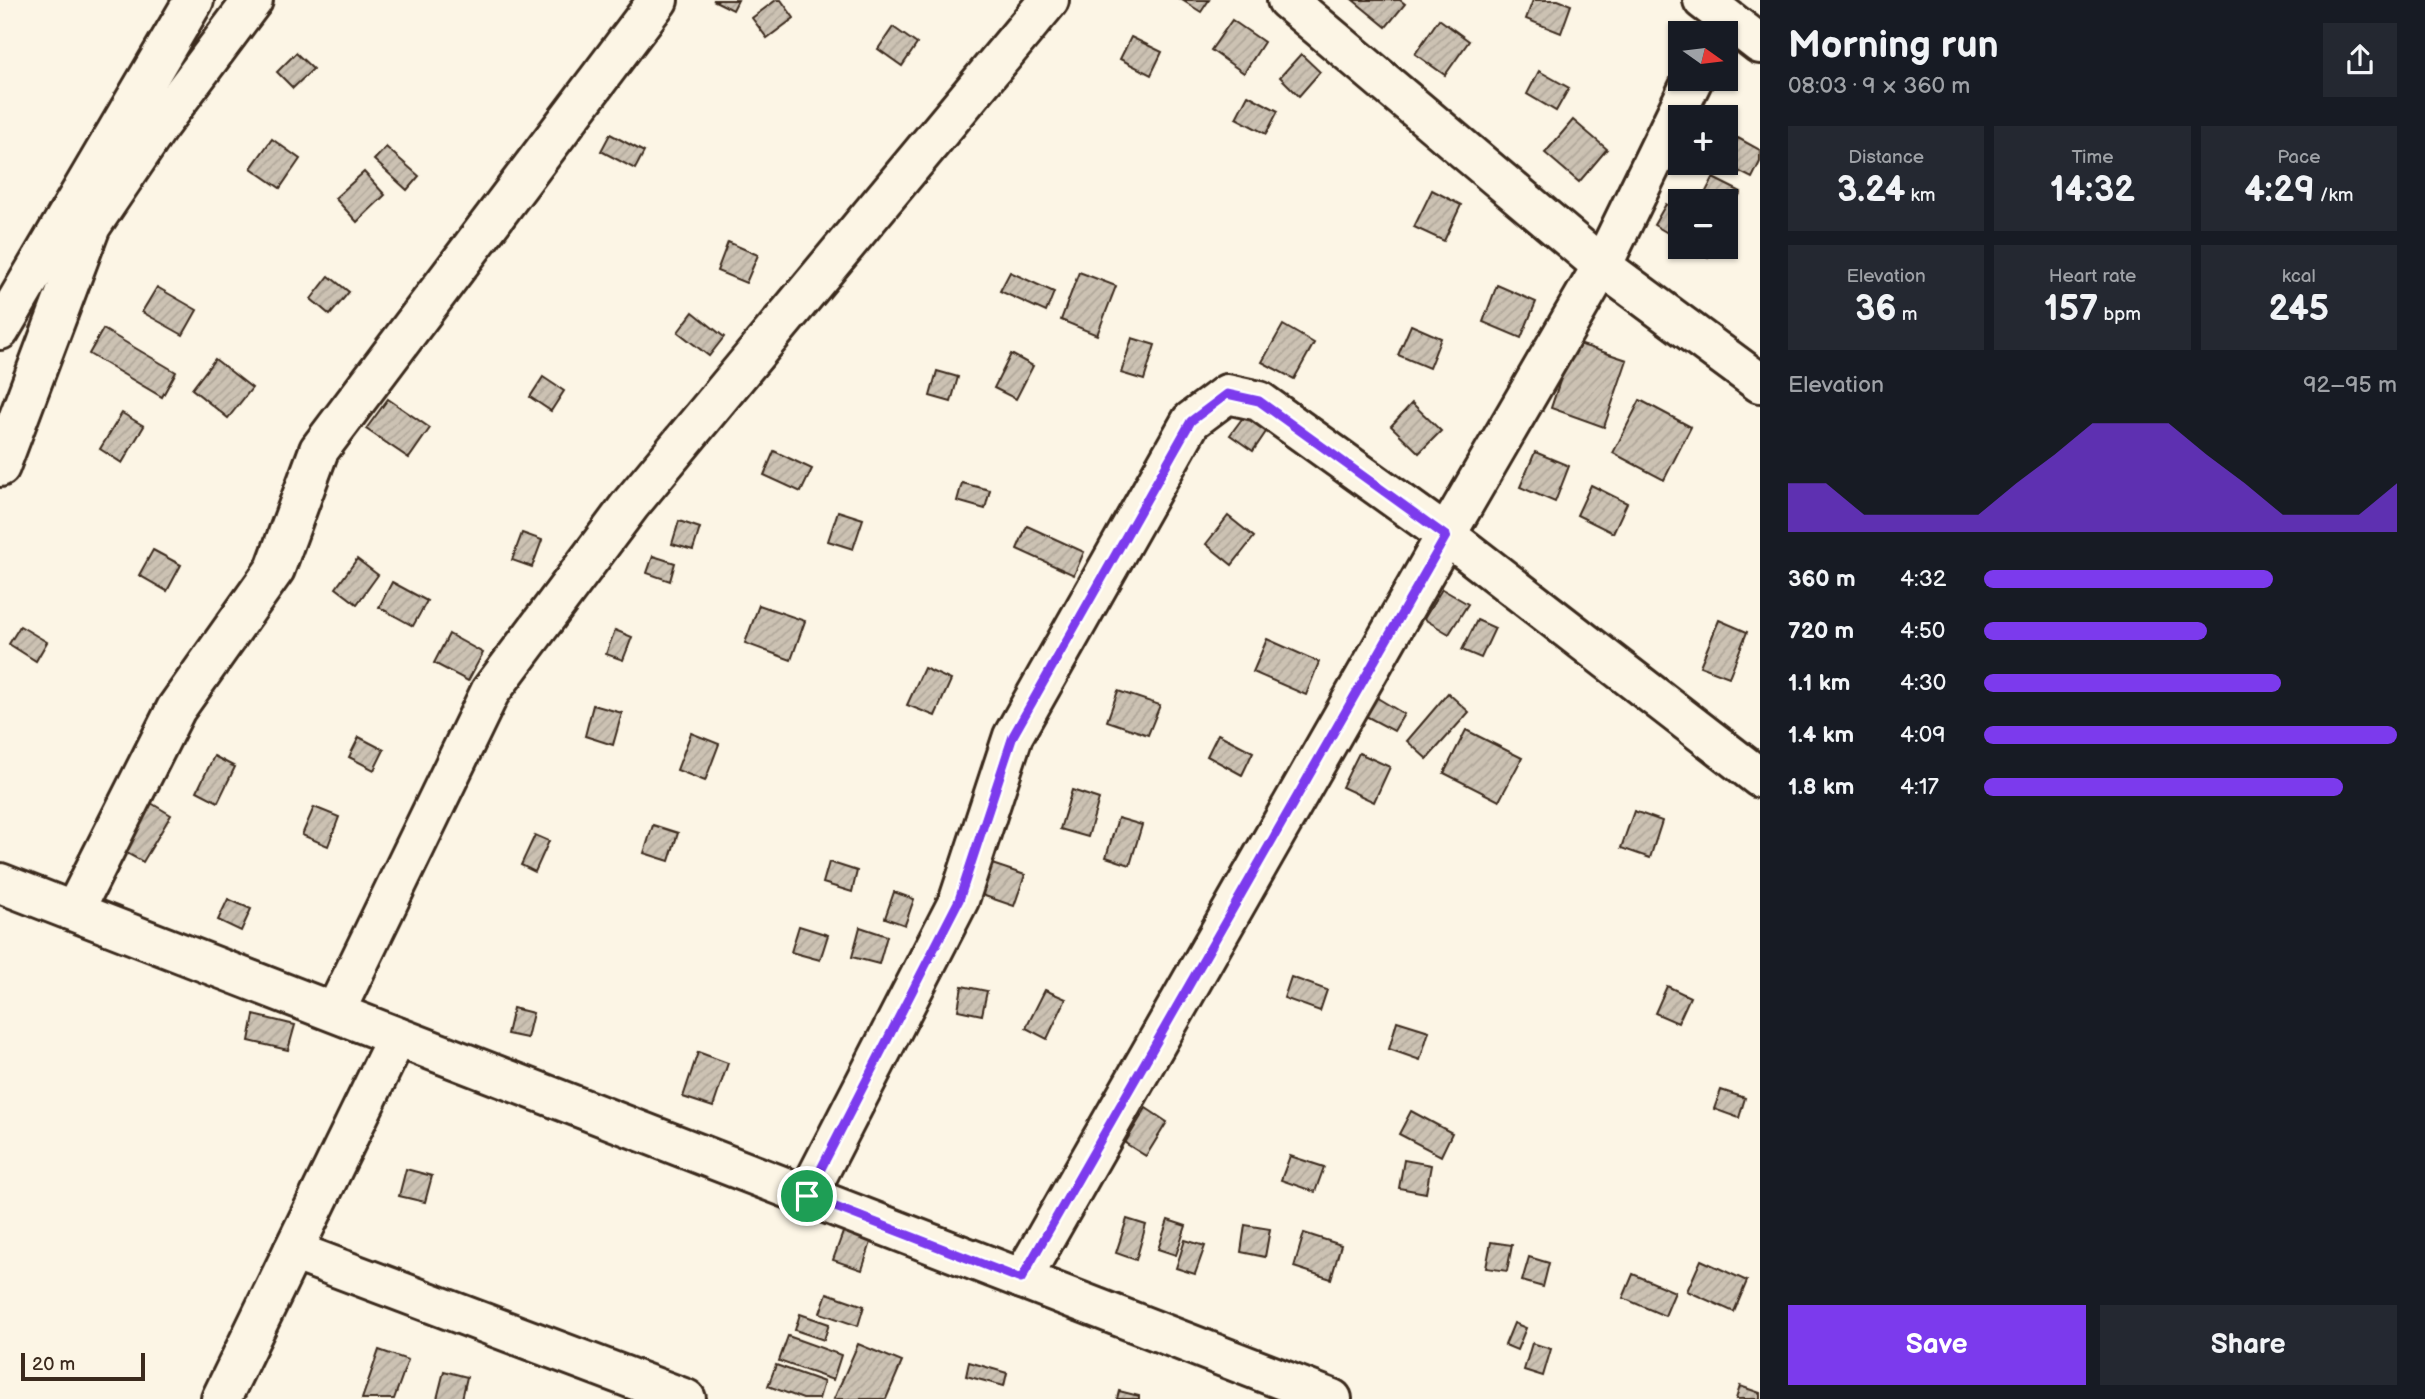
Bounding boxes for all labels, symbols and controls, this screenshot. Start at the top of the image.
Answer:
north arrow [1668,21,1738,91]
map controls [1668,21,1738,259]
text: Morning run [1788,23,1999,68]
button: share [2323,23,2397,97]
text: 08:03 · 9 × 360 m [1788,72,1970,100]
button: + [1668,105,1738,175]
text: Distance [1848,146,1924,169]
text: Time [2071,146,2114,169]
text: Pace [2277,146,2320,169]
text: 3.24 [1837,169,1905,212]
text: 14:32 [2050,169,2135,212]
text: 4:29 [2244,169,2315,212]
text: km [1905,184,1935,207]
text: /km [2315,184,2353,207]
button: − [1668,189,1738,259]
text: Elevation [1847,265,1926,288]
text: Heart rate [2049,265,2136,288]
text: kcal [2282,265,2316,288]
text: 36 [1855,288,1897,331]
text: 157 [2044,288,2098,331]
text: 245 [2269,288,2329,331]
text: m [1897,303,1917,326]
text: bpm [2098,303,2141,326]
text: Elevation [1788,371,1884,399]
text: 92–95 m [2303,371,2397,399]
text: 360 m [1788,565,1856,593]
text: 4:32 [1900,565,1946,593]
text: 720 m [1788,617,1854,645]
text: 4:50 [1900,617,1945,645]
text: 1.1 km [1788,669,1850,697]
text: 4:30 [1900,669,1946,697]
text: 1.4 km [1788,721,1854,749]
text: 4:09 [1900,721,1946,749]
text: 1.8 km [1788,773,1854,801]
text: 4:17 [1900,773,1939,801]
pin [777,1166,837,1226]
icon: arrive [788,1177,826,1215]
button: Save [1788,1305,2086,1385]
button: Share [2100,1305,2397,1385]
scale bar [21,1350,145,1382]
text: 20 m [32,1353,75,1376]

